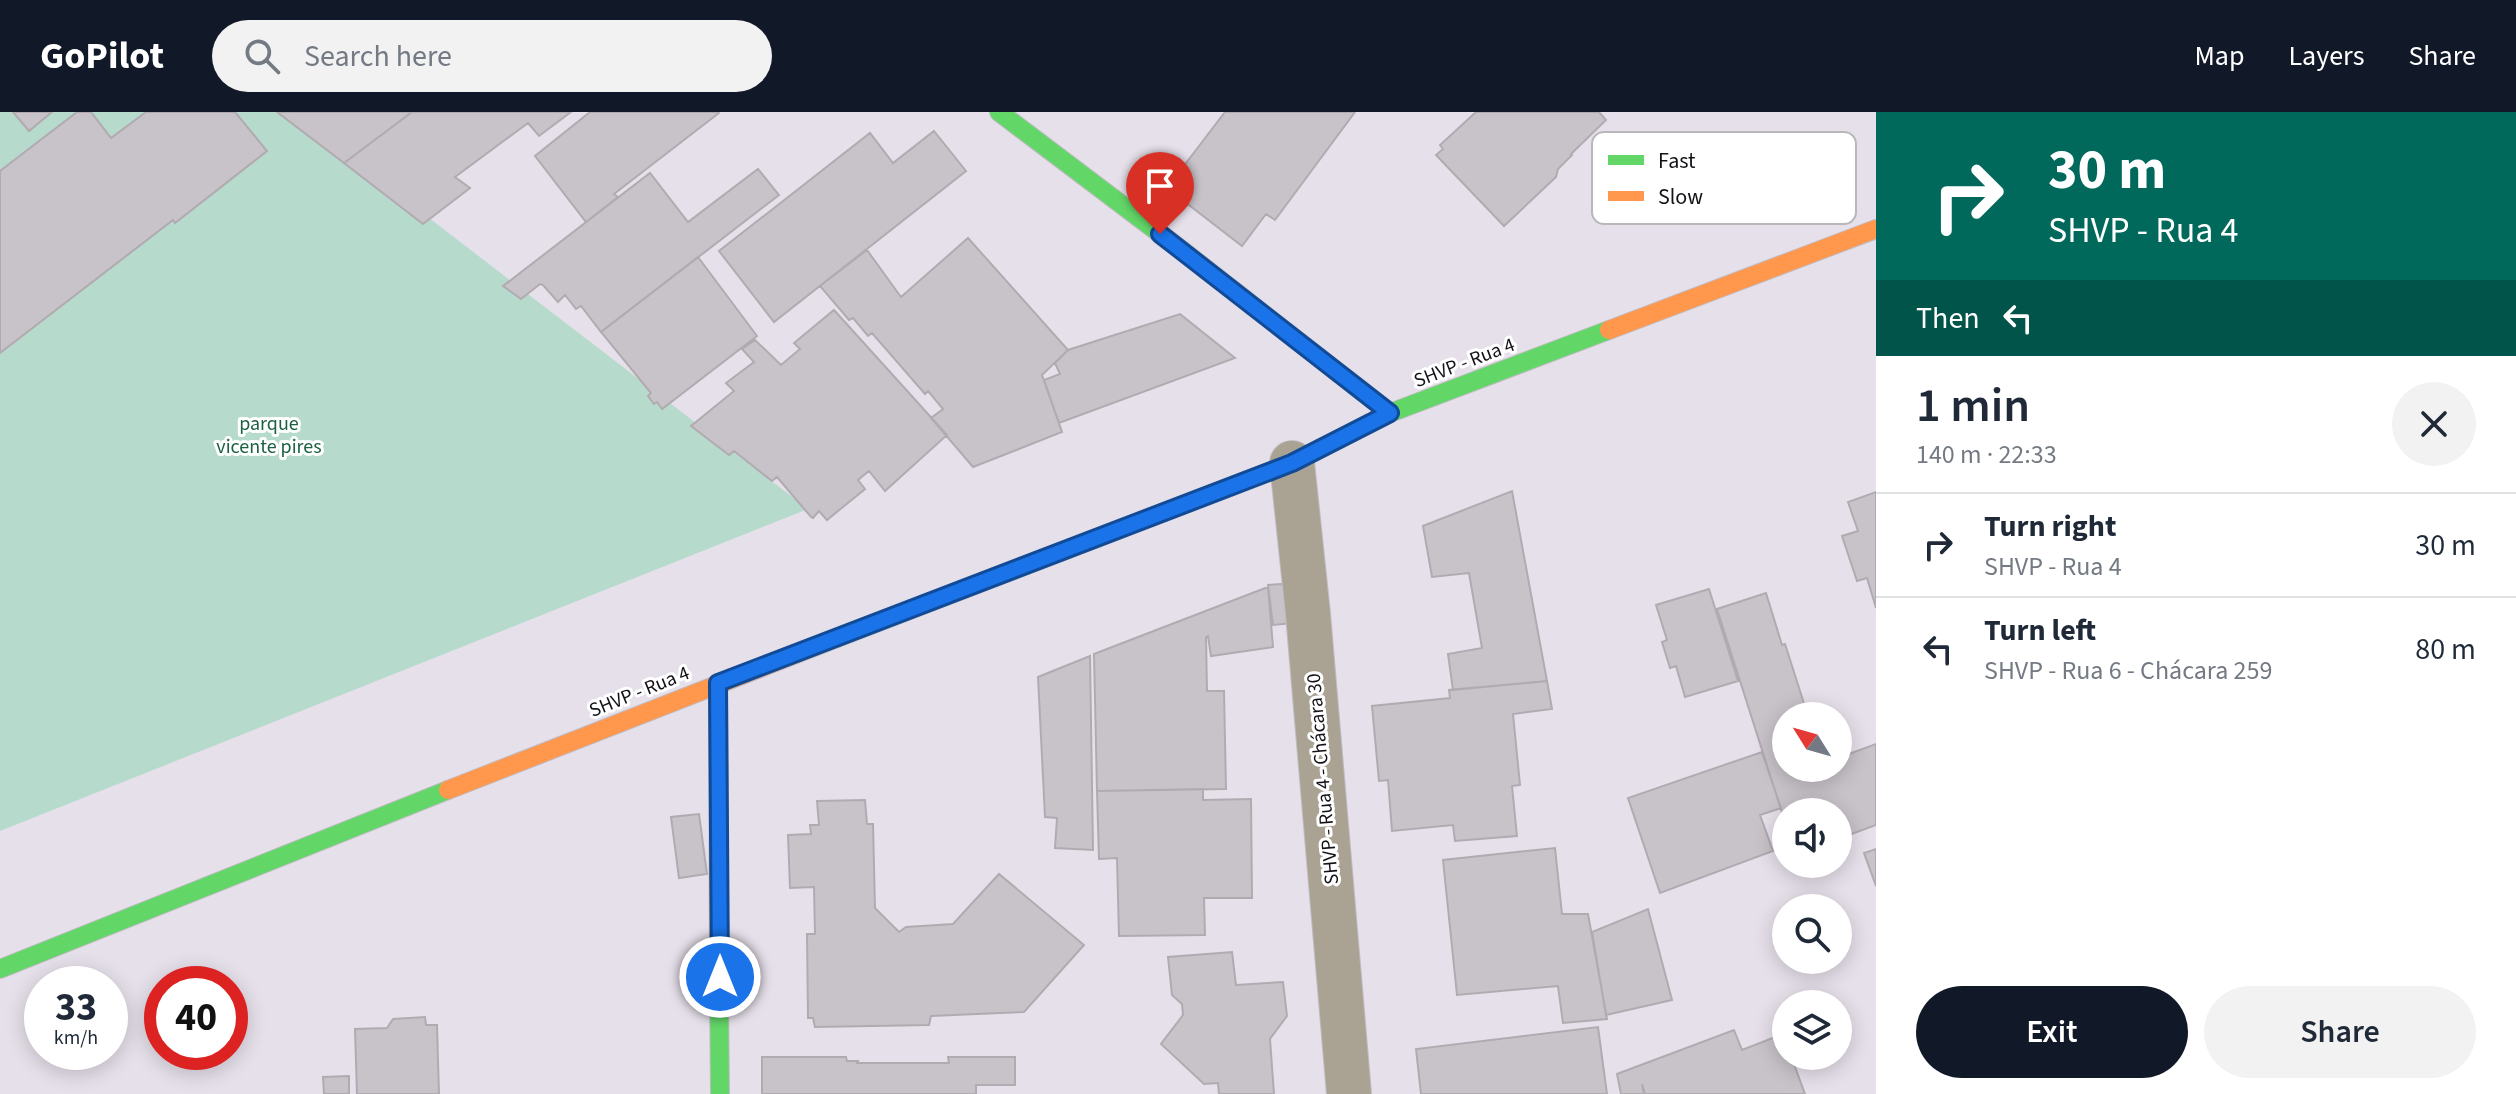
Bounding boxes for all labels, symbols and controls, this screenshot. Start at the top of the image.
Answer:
search box [212,20,772,92]
text: GoPilot [40,29,164,83]
icon: search [240,34,284,78]
text: Search here [304,35,452,78]
text: Map [2194,36,2244,76]
text: Layers [2288,36,2364,76]
text: Share [2408,36,2476,76]
text: 30 m [2048,131,2166,210]
legend [1592,132,1856,224]
icon: right [1916,144,2020,248]
text: Fast [1658,145,1696,177]
pin [1126,152,1194,234]
icon: arrive [1138,164,1182,208]
text: Slow [1658,181,1703,213]
text: SHVP - Rua 4 [2048,205,2239,256]
icon: left [1996,296,2040,340]
text: Then [1916,297,1980,340]
street label: SHVP - Rua 4 [1410,331,1519,395]
text: 1 min [1916,372,2030,440]
button: close [2392,382,2476,466]
park label: parque vicente pires [216,410,322,461]
text: 140 m · 22:33 [1916,436,2057,473]
text: Turn right [1984,505,2116,548]
icon: right [1916,523,1960,567]
text: 30 m [2415,524,2476,567]
text: SHVP - Rua 4 [1984,548,2122,585]
text: Turn left [1984,609,2096,652]
icon: left [1916,627,1960,671]
text: 80 m [2415,628,2476,671]
text: SHVP - Rua 6 - Chácara 259 [1984,652,2272,689]
street label: SHVP - Rua 4 [585,659,694,725]
street label: SHVP - Rua 4 - Chácara 30 [1300,672,1346,886]
north arrow [1772,702,1852,782]
map controls [1772,702,1852,1070]
button: sound [1772,798,1852,878]
button: search [1772,894,1852,974]
position arrow [678,935,762,1019]
speed limit sign: 40 [144,966,248,1070]
text: 33 [55,979,97,1036]
button: Exit [1916,986,2188,1078]
button: Share [2204,986,2476,1078]
button: layers [1772,990,1852,1070]
text: km/h [54,1024,98,1052]

